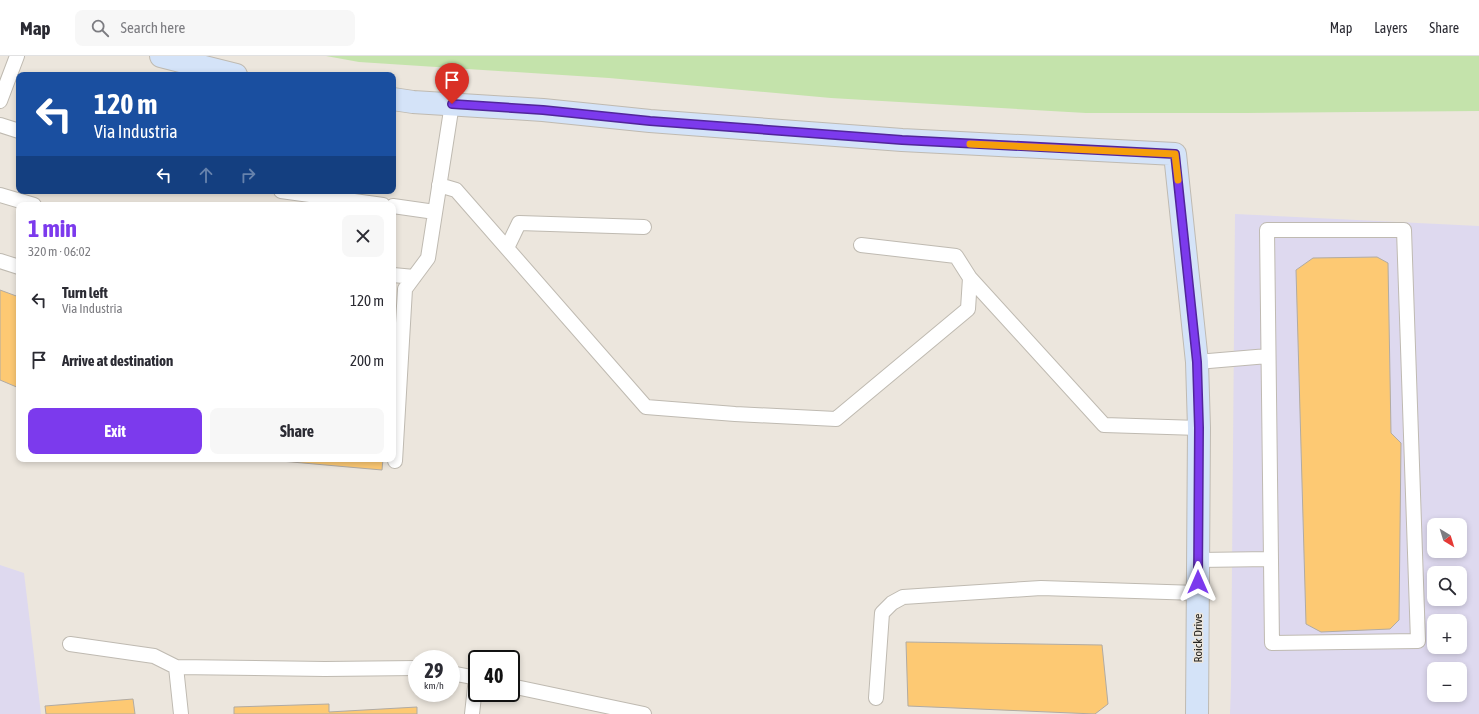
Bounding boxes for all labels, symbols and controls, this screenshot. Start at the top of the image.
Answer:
search box [75,10,355,46]
text: Map [20,17,51,39]
icon: search [89,17,111,39]
text: Search here [121,19,185,36]
text: Map [1330,20,1352,36]
text: Layers [1374,20,1407,36]
text: Share [1429,20,1459,36]
pin [435,63,469,104]
icon: arrive [441,69,463,91]
icon: left [28,88,80,140]
text: 120 m [94,88,157,120]
text: Via Industria [94,121,178,142]
icon: left [153,164,175,186]
icon: ahead [195,164,217,186]
icon: right [237,164,259,186]
text: 1 min [28,215,77,242]
button: close [342,215,384,257]
text: 320 m · 06:02 [28,244,91,259]
text: Turn left [62,284,108,301]
icon: left [28,289,50,311]
text: 120 m [350,292,384,309]
text: Via Industria [62,301,122,316]
icon: arrive [28,349,50,371]
text: Arrive at destination [62,352,173,369]
text: 200 m [350,352,384,369]
button: Exit [28,408,202,454]
button: Share [210,408,384,454]
north arrow [1427,518,1467,558]
map controls [1427,518,1467,702]
position arrow [1177,561,1219,603]
button: search [1427,566,1467,606]
street label: Roick Drive [1191,613,1205,663]
button: + [1427,614,1467,654]
speed limit sign: 40 [468,650,520,702]
text: 29 [425,659,443,682]
button: − [1427,662,1467,702]
text: km/h [424,680,444,691]

